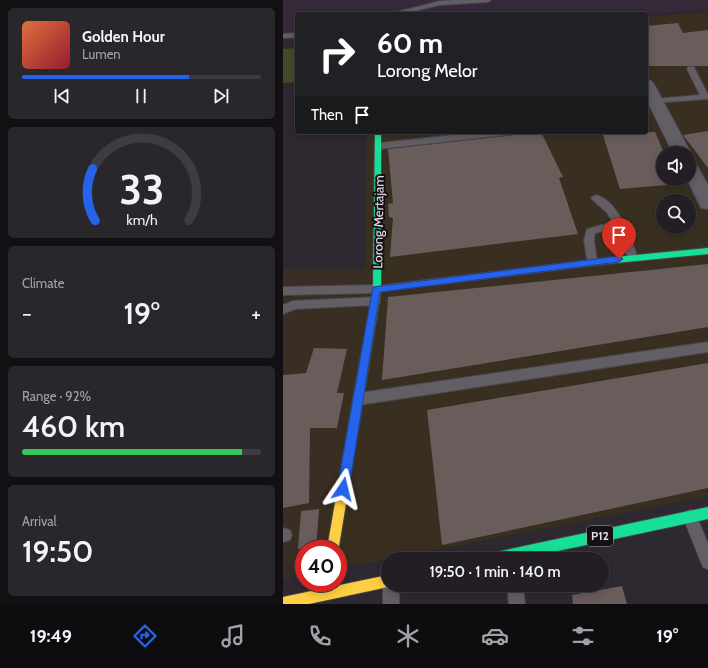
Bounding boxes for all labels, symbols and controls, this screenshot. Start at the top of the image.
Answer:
text: 60 m [377,26,443,60]
text: Golden Hour [82,28,165,46]
icon: right [311,28,363,80]
text: Lumen [82,46,121,62]
text: Lorong Melor [377,60,478,82]
icon: previous [51,85,73,107]
icon: pause [130,85,152,107]
icon: next [210,85,232,107]
icon: arrive [351,104,373,126]
text: Then [311,106,343,124]
map controls [656,146,696,234]
button: sound [656,146,696,186]
text: 33 [119,164,164,214]
street label: Lorong Mertajam [369,175,388,269]
button: search [656,194,696,234]
text: km/h [126,210,157,228]
pin [602,218,636,259]
icon: arrive [608,224,630,246]
text: Climate [22,275,64,291]
text: 19° [123,295,160,332]
text: − [22,300,32,327]
text: + [251,300,261,327]
text: Range · 92% [22,388,91,404]
text: 460 km [22,408,125,445]
position arrow [322,468,364,510]
text: Arrival [22,513,57,529]
road number: P12 [587,526,613,546]
text: 19:50 [22,533,93,570]
speed limit sign: 40 [295,540,347,592]
text: 19:50 · 1 min · 140 m [429,563,561,581]
icon: directions [131,622,159,650]
icon: music [219,622,247,650]
icon: phone [306,622,334,650]
icon: climate [394,622,422,650]
icon: car [481,622,509,650]
icon: filters [569,622,597,650]
text: 19:49 [30,625,72,647]
text: 19° [656,625,678,647]

